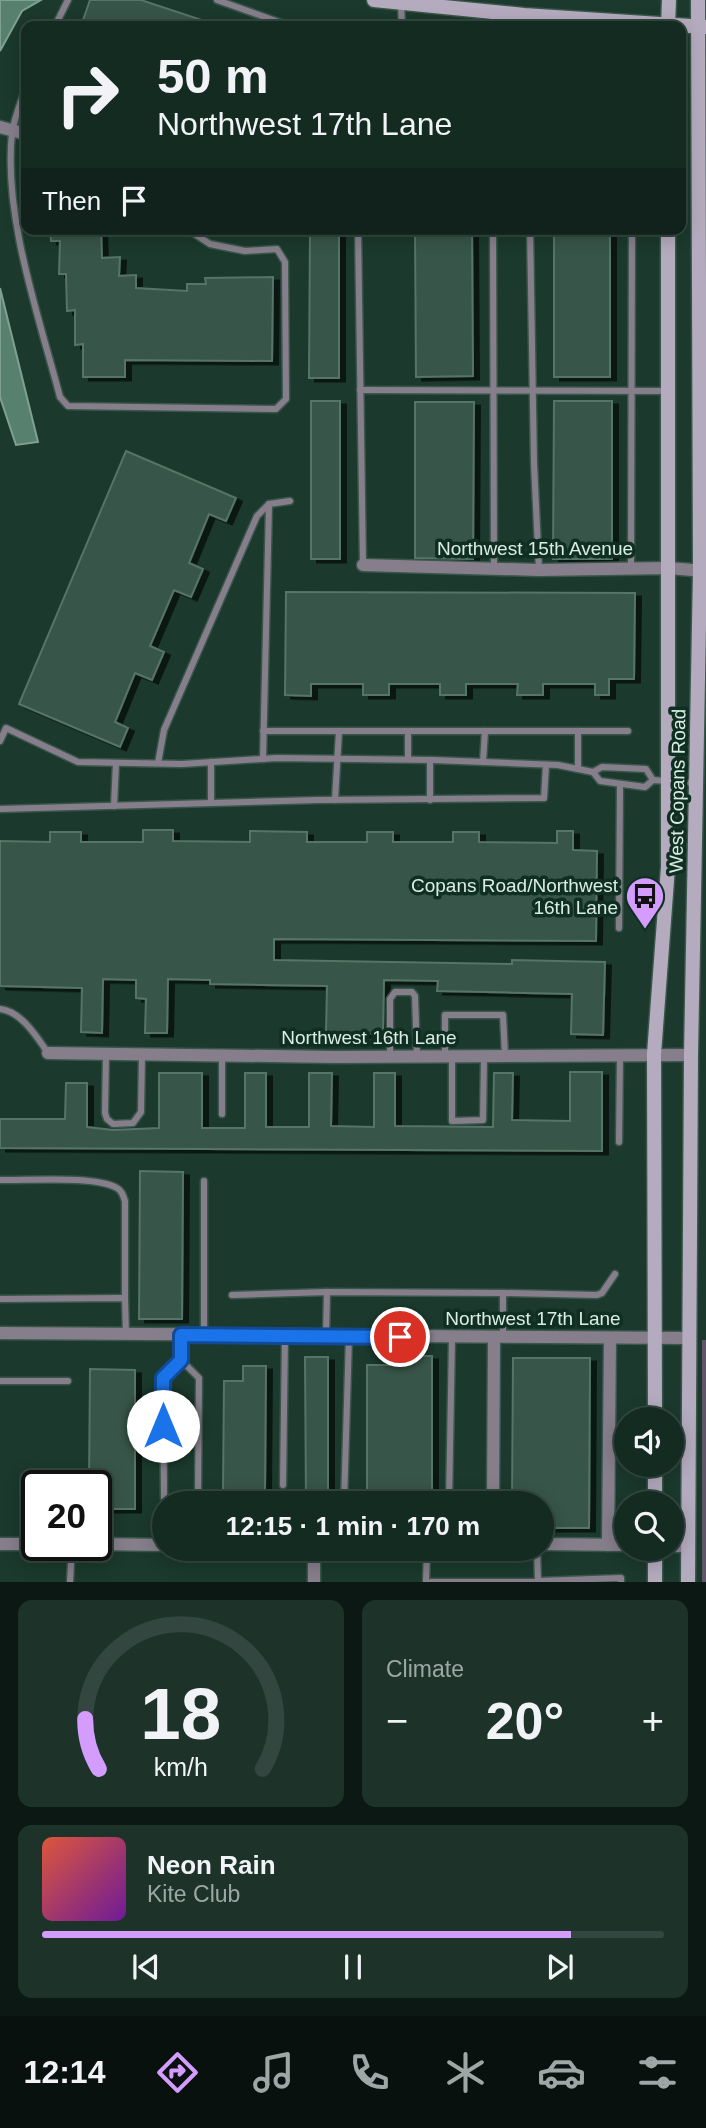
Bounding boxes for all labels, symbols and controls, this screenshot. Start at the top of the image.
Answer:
icon: right [42,49,133,140]
text: 50 m [157,49,269,103]
text: Northwest 17th Lane [157,106,452,142]
icon: arrive [115,182,153,220]
text: Then [42,186,101,216]
street label: Northwest 15th Avenue [437,538,633,559]
street label: West Copans Road [666,709,689,873]
place label: Copans Road/Northwest 16th Lane [411,875,619,918]
bus stop icon: Copans Road/Northwest 16th Lane [624,875,666,930]
street label: Northwest 16th Lane [281,1027,457,1048]
pin [370,1307,430,1367]
street label: Northwest 17th Lane [445,1308,621,1329]
icon: arrive [381,1318,419,1356]
position arrow [126,1389,200,1463]
map controls [614,1407,684,1561]
button: sound [614,1407,684,1477]
speed limit sign: 20 [21,1470,112,1561]
button: search [614,1491,684,1561]
text: 12:15 · 1 min · 170 m [226,1511,480,1541]
text: Climate [386,1656,464,1682]
text: 18 [141,1674,221,1755]
text: 20° [486,1692,564,1750]
text: − [386,1700,408,1742]
text: + [642,1700,664,1742]
text: km/h [154,1753,208,1781]
text: Neon Rain [147,1850,276,1880]
text: Kite Club [147,1881,240,1907]
icon: previous [127,1948,165,1986]
icon: pause [334,1948,372,1986]
icon: next [541,1948,579,1986]
icon: directions [153,2048,202,2097]
icon: music [249,2048,298,2097]
icon: phone [345,2048,394,2097]
icon: climate [441,2048,490,2097]
icon: car [537,2048,586,2097]
icon: filters [633,2048,682,2097]
text: 12:14 [24,2054,105,2090]

